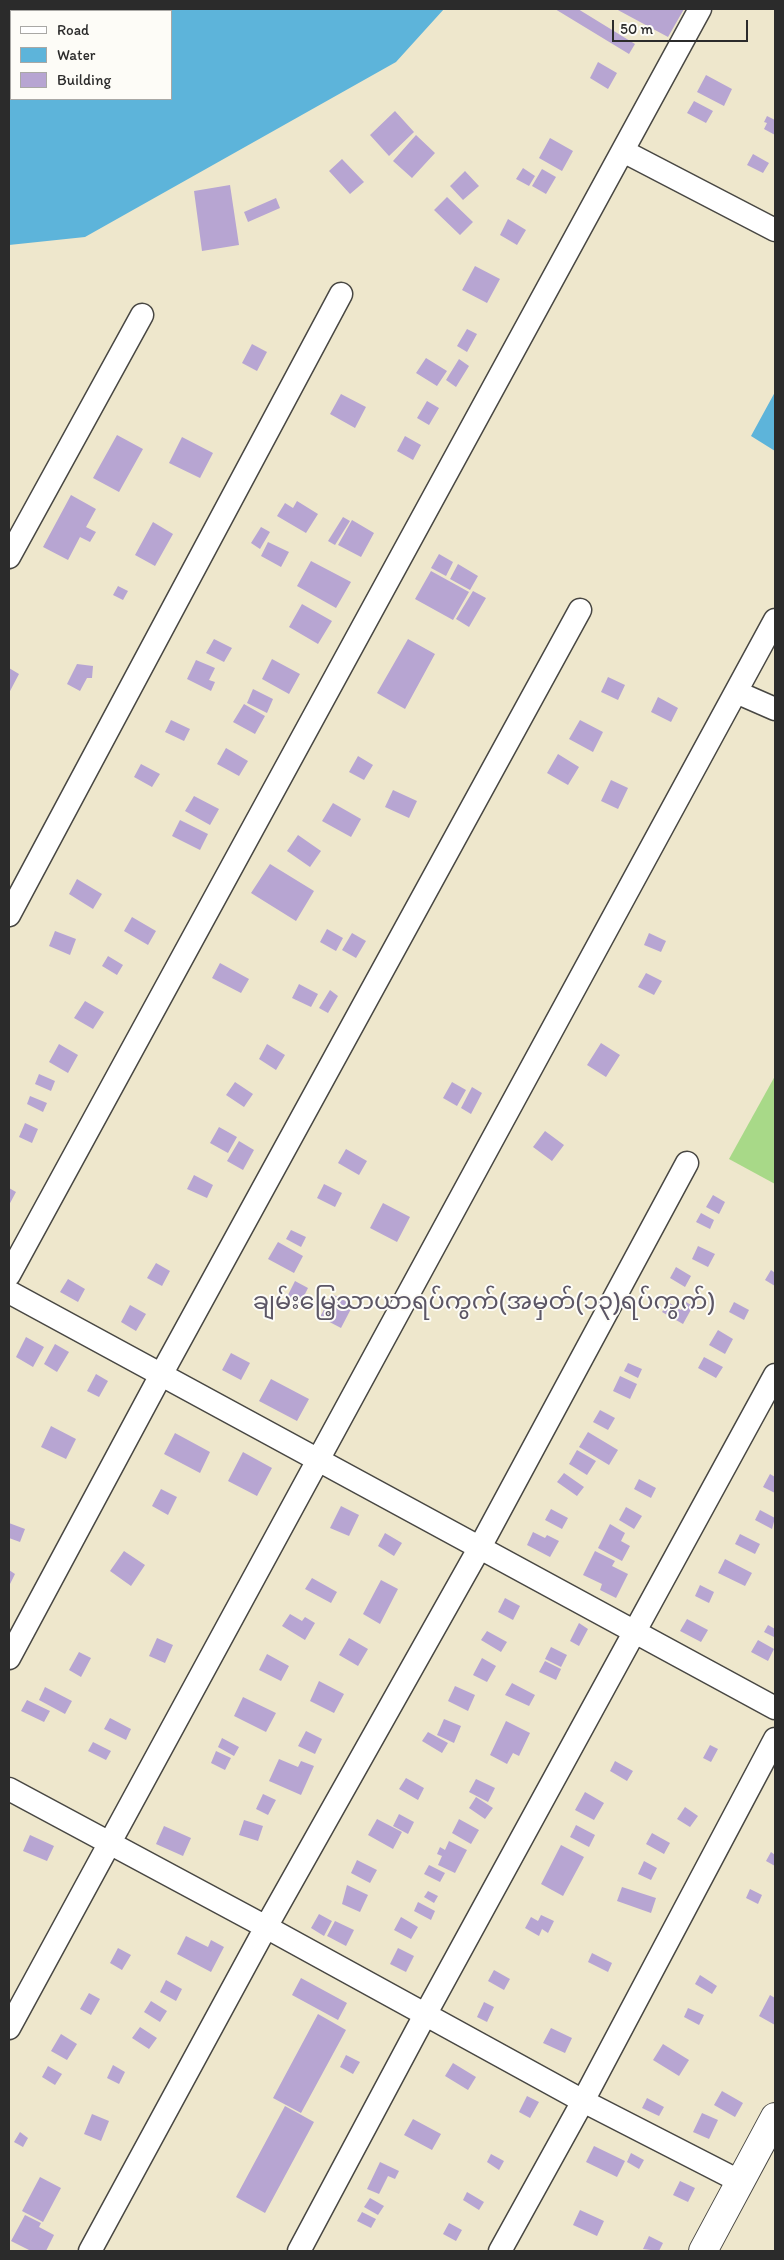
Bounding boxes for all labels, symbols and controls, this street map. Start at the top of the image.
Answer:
legend [10,10,172,100]
scale bar [614,10,750,42]
text: 50 m [620,20,653,38]
text: Road [57,21,89,39]
text: Water [57,46,95,64]
text: Building [57,71,111,89]
district label: ချမ်းမြေ့သာယာရပ်ကွက်(အမှတ်(၁၃)ရပ်ကွက်) [253,1289,715,1317]

